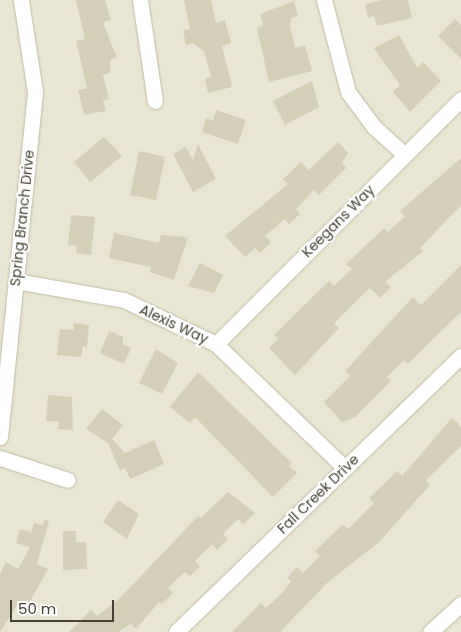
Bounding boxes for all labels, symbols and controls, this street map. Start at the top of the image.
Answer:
street label: Spring Branch Drive [6,149,38,287]
street label: Keegans Way [298,181,378,261]
street label: Alexis Way [137,301,211,347]
street label: Fall Creek Drive [274,451,362,537]
scale bar [12,590,116,622]
text: 50 m [18,598,56,619]

